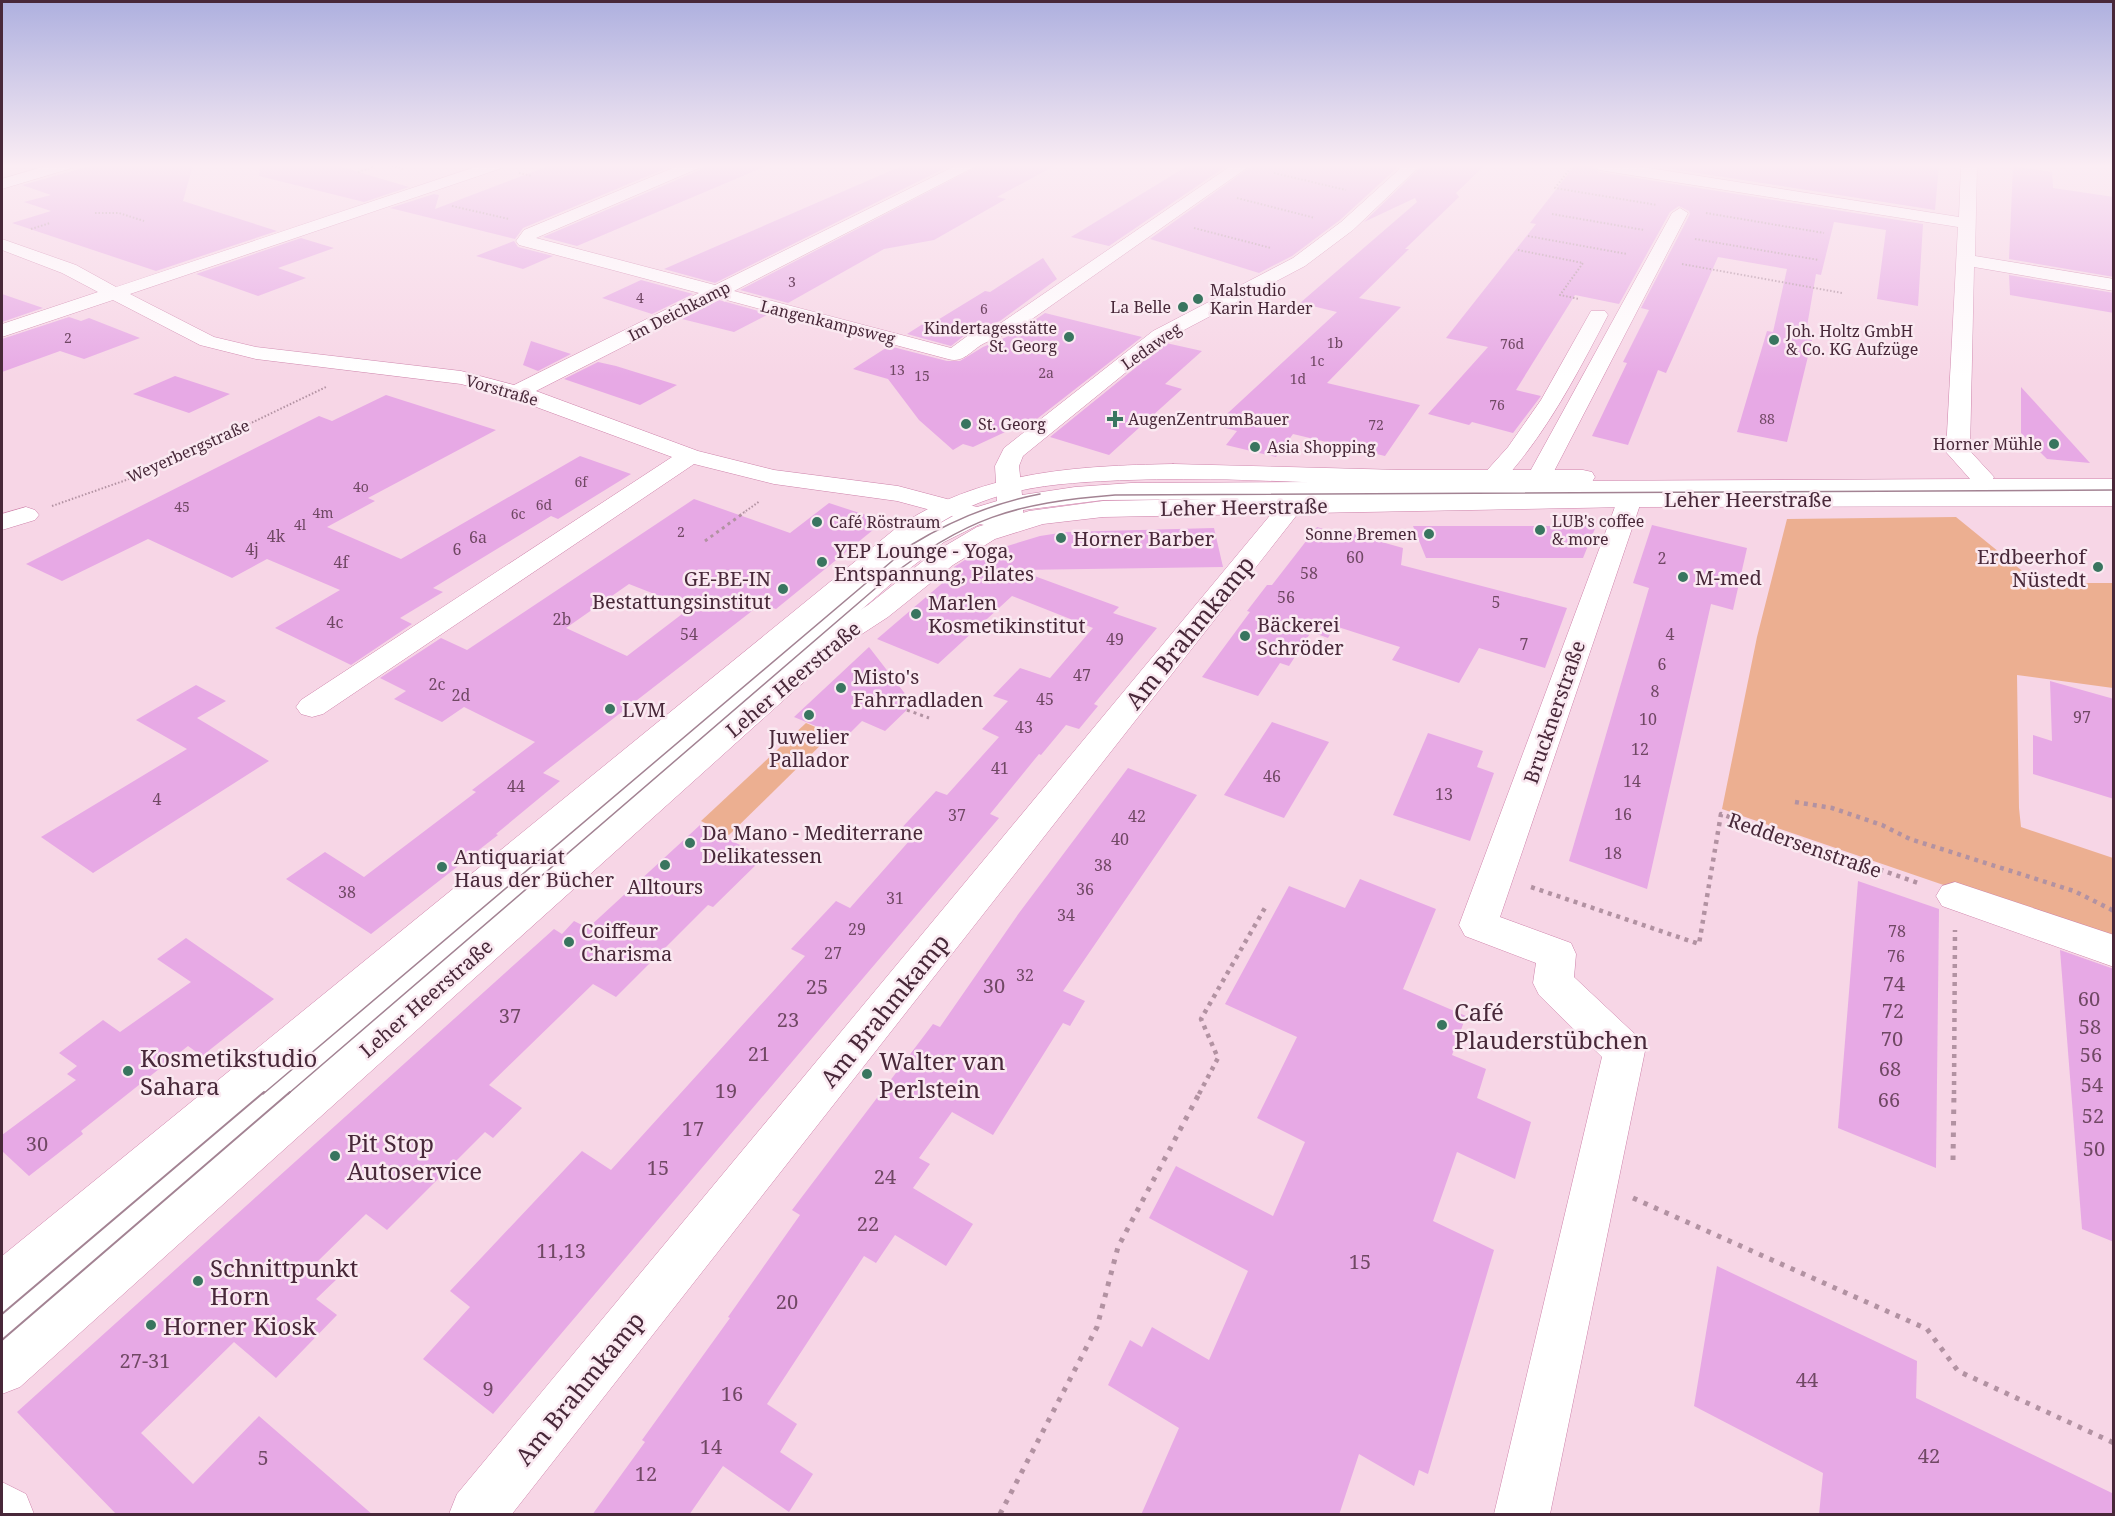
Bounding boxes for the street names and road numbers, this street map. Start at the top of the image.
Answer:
street label: Im Deichkamp [624,276,734,346]
street label: Langenkampsweg [758,295,898,349]
street label: Ledaweg [1117,317,1186,375]
street label: Vorstraße [463,369,541,411]
street label: Weyerbergstraße [123,414,253,488]
street label: Leher Heerstraße [1664,486,1832,513]
street label: Leher Heerstraße [1160,492,1328,522]
street label: Am Brahmkamp [1117,548,1261,716]
street label: Leher Heerstraße [720,615,866,743]
street label: Brucknerstraße [1517,637,1591,787]
street label: Reddersenstraße [1724,806,1886,884]
street label: Am Brahmkamp [812,926,956,1094]
street label: Leher Heerstraße [354,933,498,1063]
street label: Am Brahmkamp [507,1304,651,1472]

